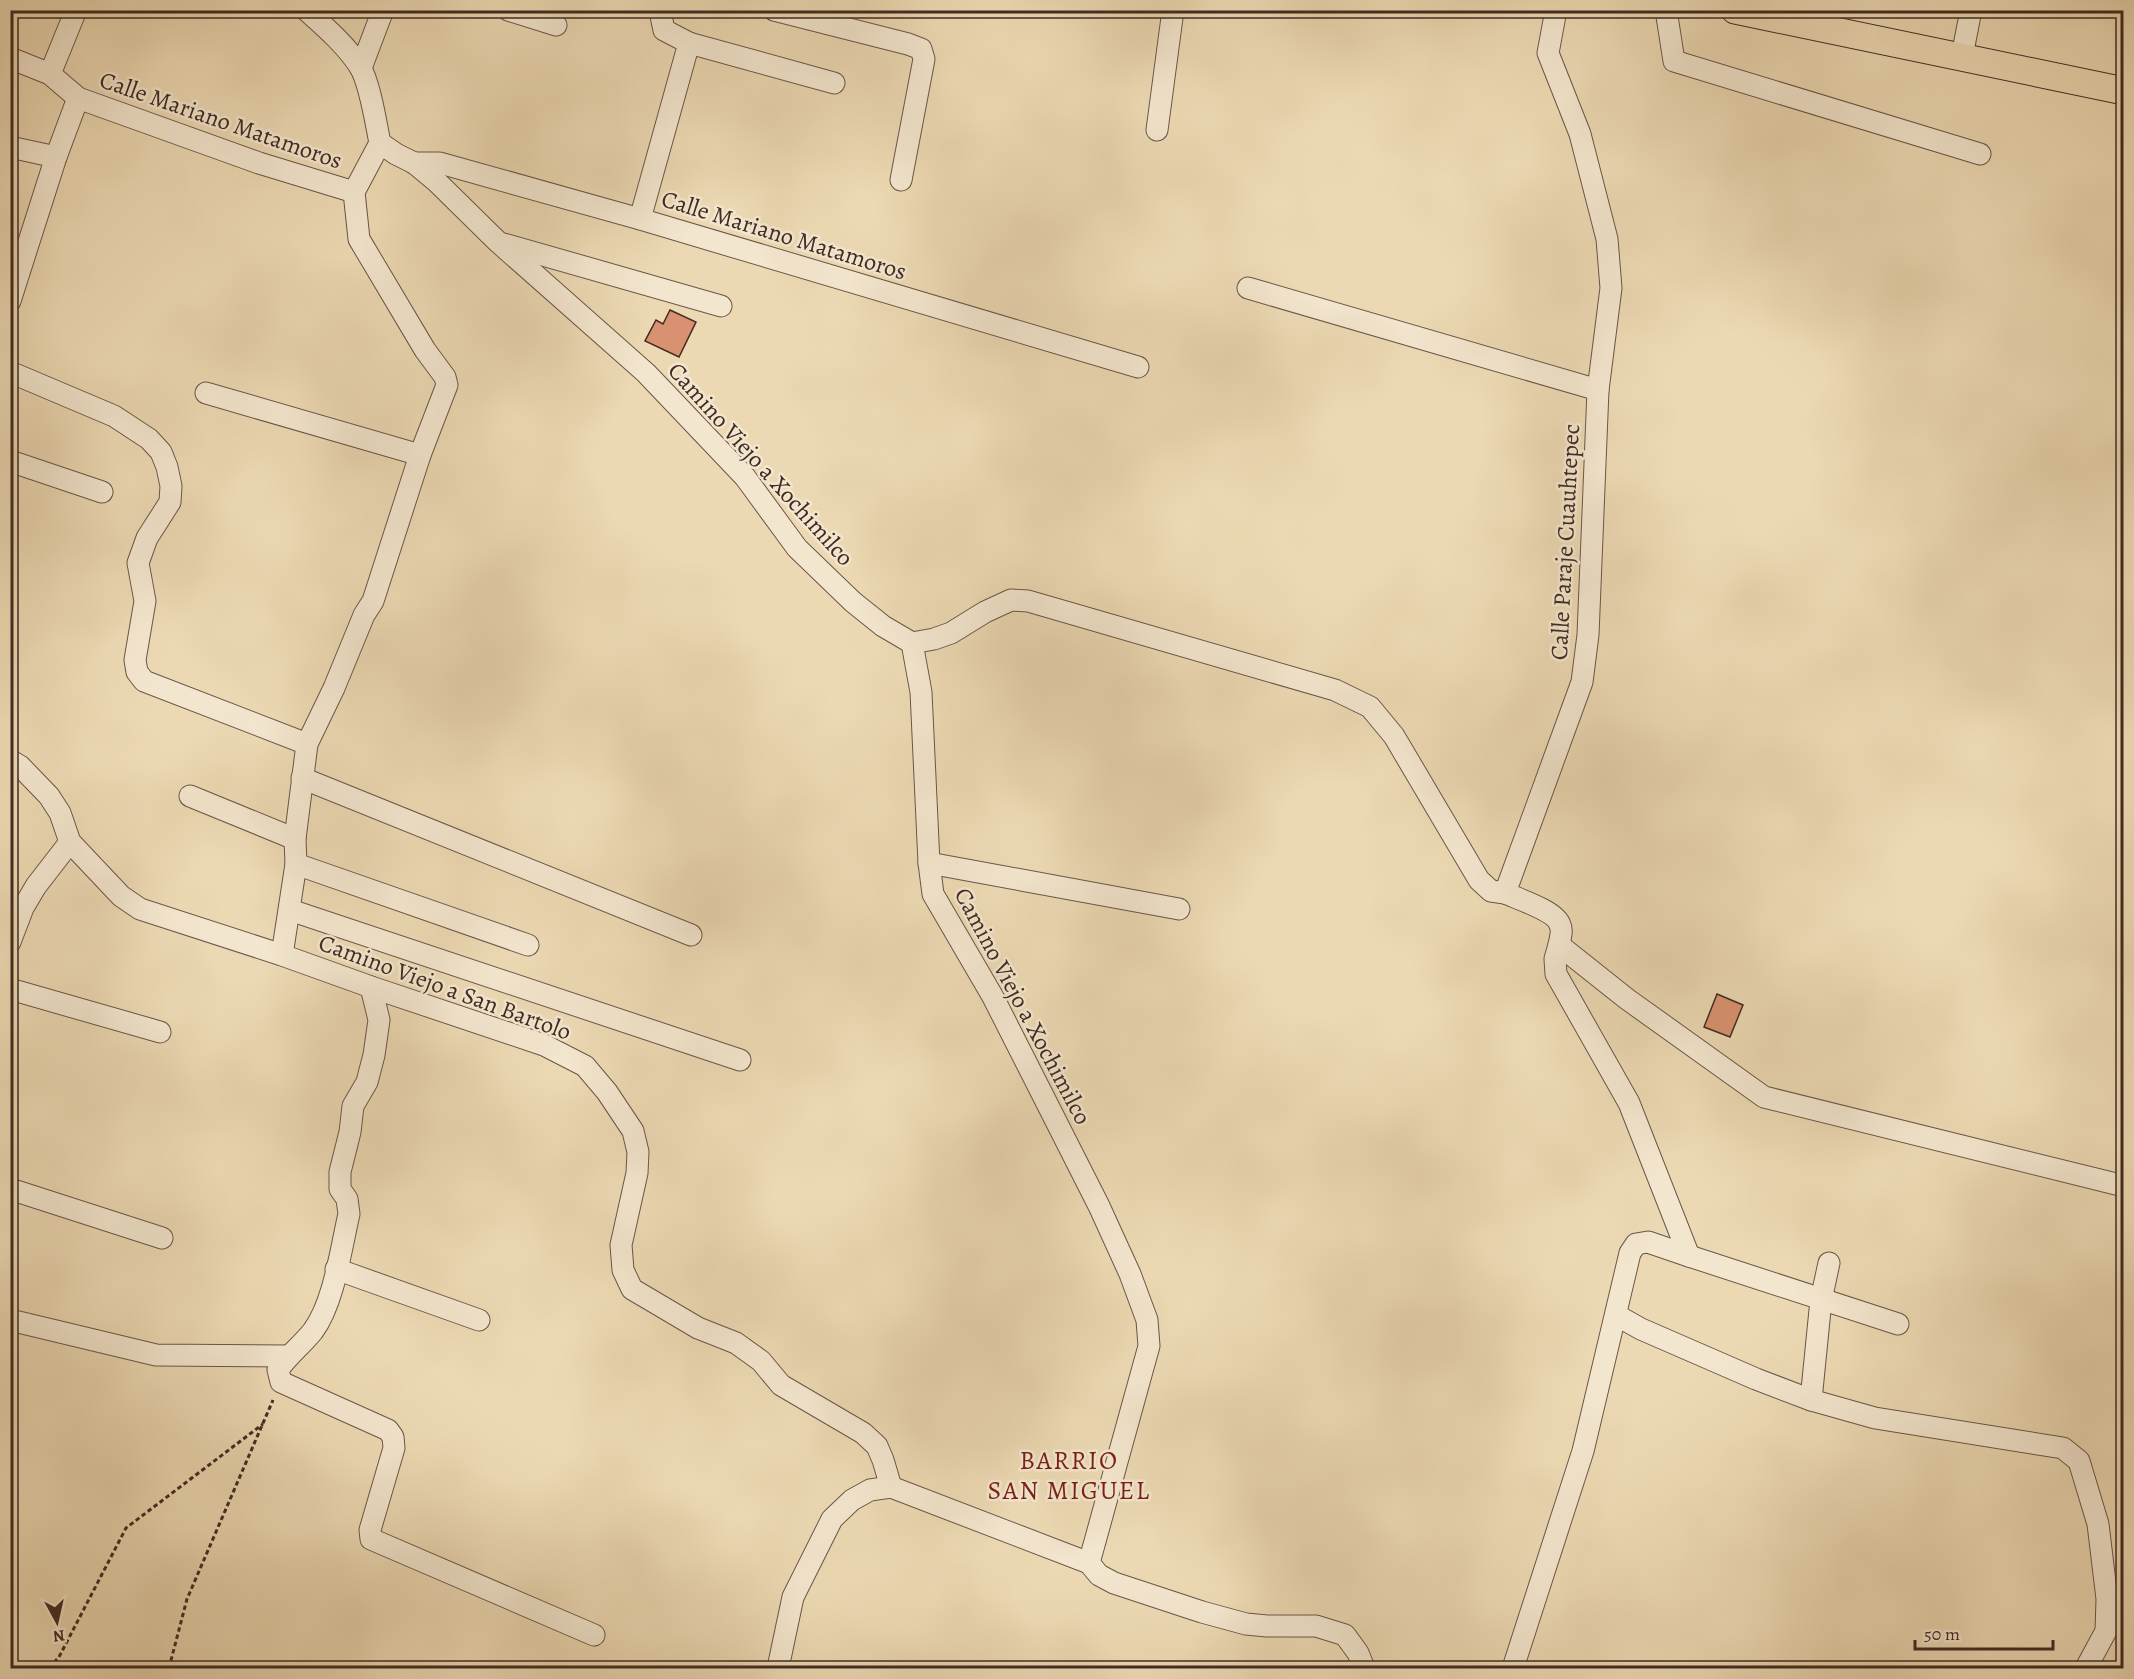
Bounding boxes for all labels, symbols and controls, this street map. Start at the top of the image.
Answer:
street label: Calle Mariano Matamoros [95,63,347,177]
street label: Calle Mariano Matamoros [658,182,910,288]
street label: Camino Viejo a Xochimilco [661,355,861,573]
street label: Calle Paraje Cuauhtepec [1543,423,1587,661]
street label: Camino Viejo a Xochimilco [947,882,1099,1130]
street label: Camino Viejo a San Bartolo [314,926,576,1048]
district label: BARRIO SAN MIGUEL [988,1443,1150,1508]
north arrow [27,1592,87,1652]
scale bar [1915,1613,2053,1651]
text: 50 m [1924,1622,1960,1646]
text: N [51,1624,66,1648]

